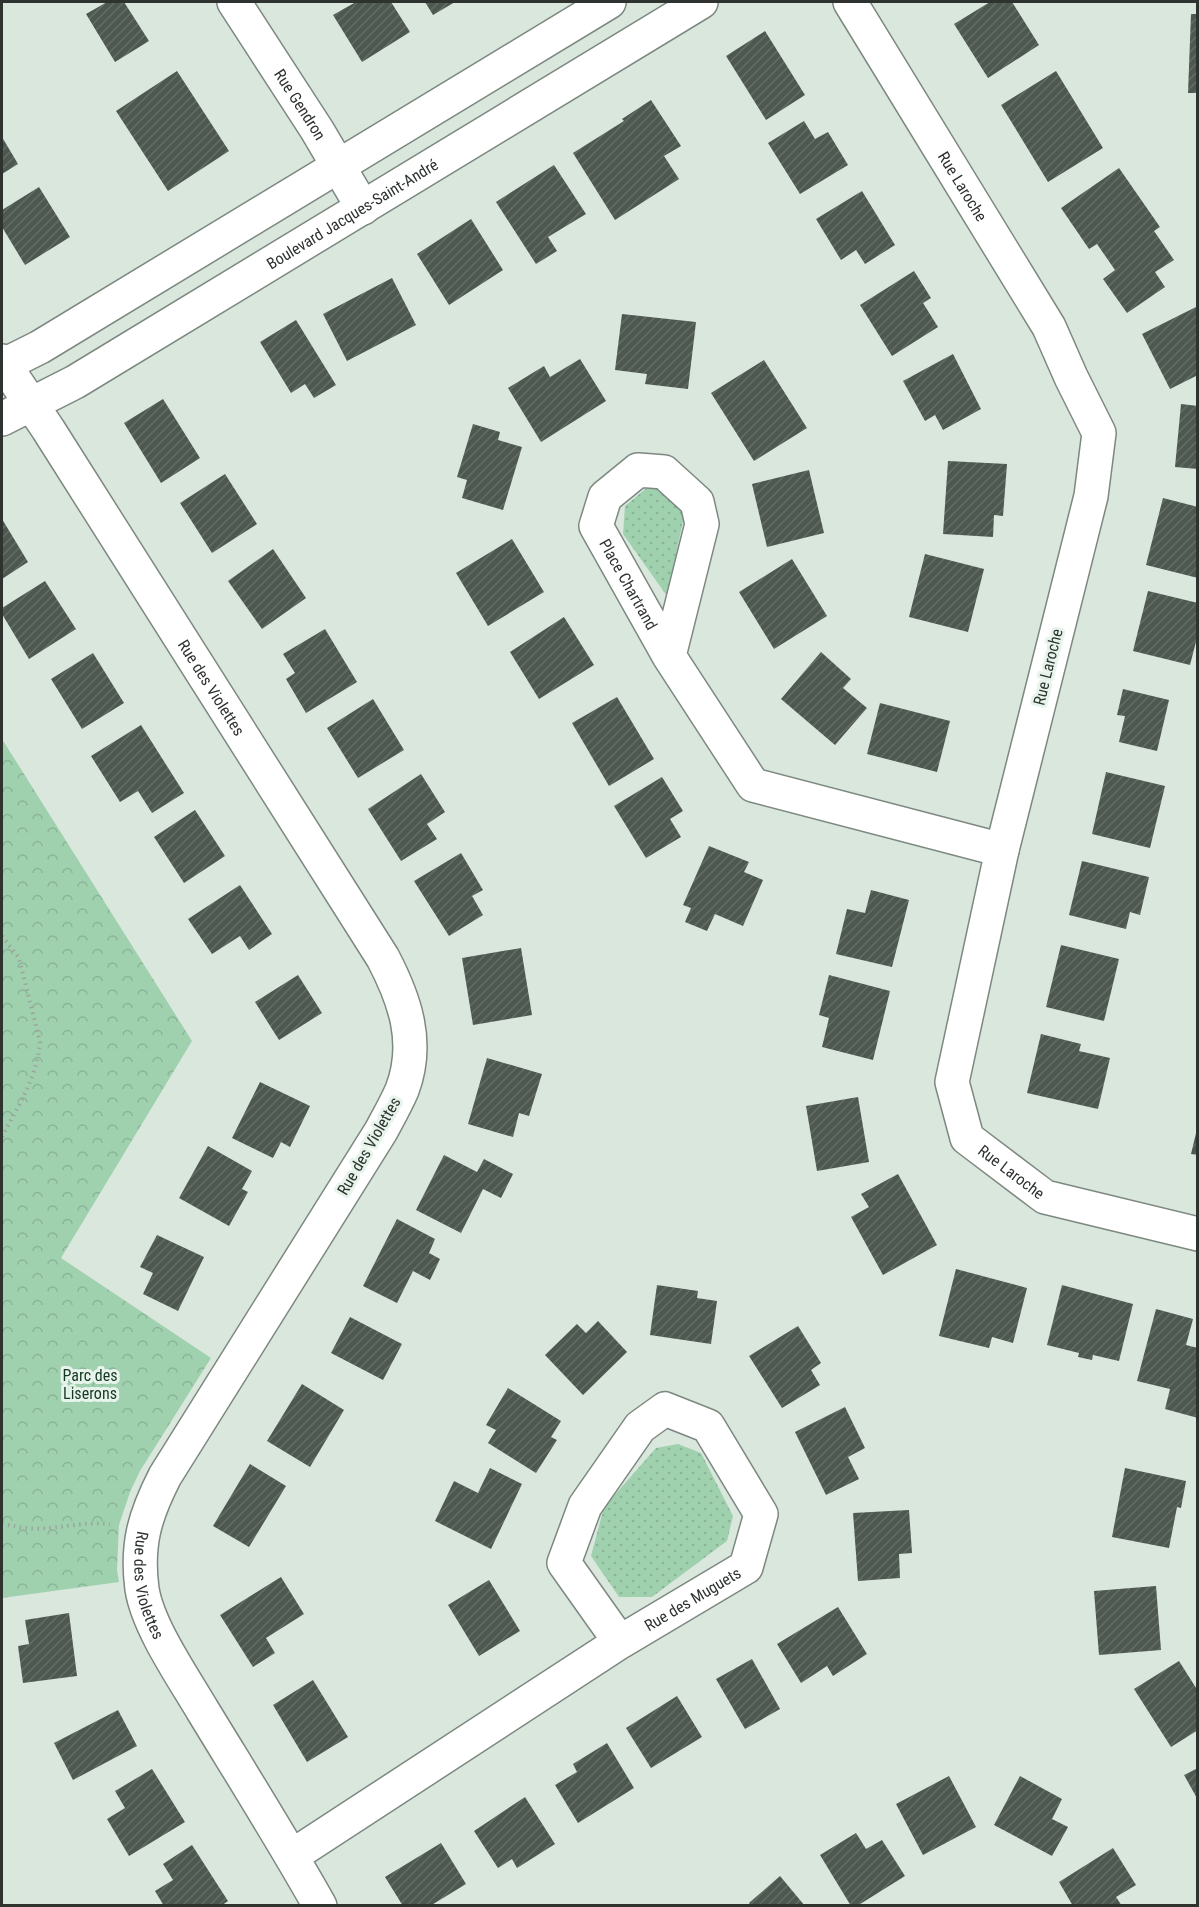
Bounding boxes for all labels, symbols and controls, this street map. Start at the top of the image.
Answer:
street label: Rue Gendron [270,65,330,143]
street label: Rue Laroche [934,148,991,224]
street label: Boulevard Jacques-Saint-André [263,155,441,273]
street label: Place Chartrand [596,535,662,633]
street label: Rue Laroche [1029,627,1067,707]
street label: Rue des Violettes [174,636,249,739]
street label: Rue des Violettes [333,1094,405,1198]
street label: Rue Laroche [975,1141,1048,1203]
park label: Parc des Liserons [63,1366,117,1403]
street label: Rue des Violettes [131,1530,168,1642]
street label: Rue des Muguets [641,1563,744,1635]

